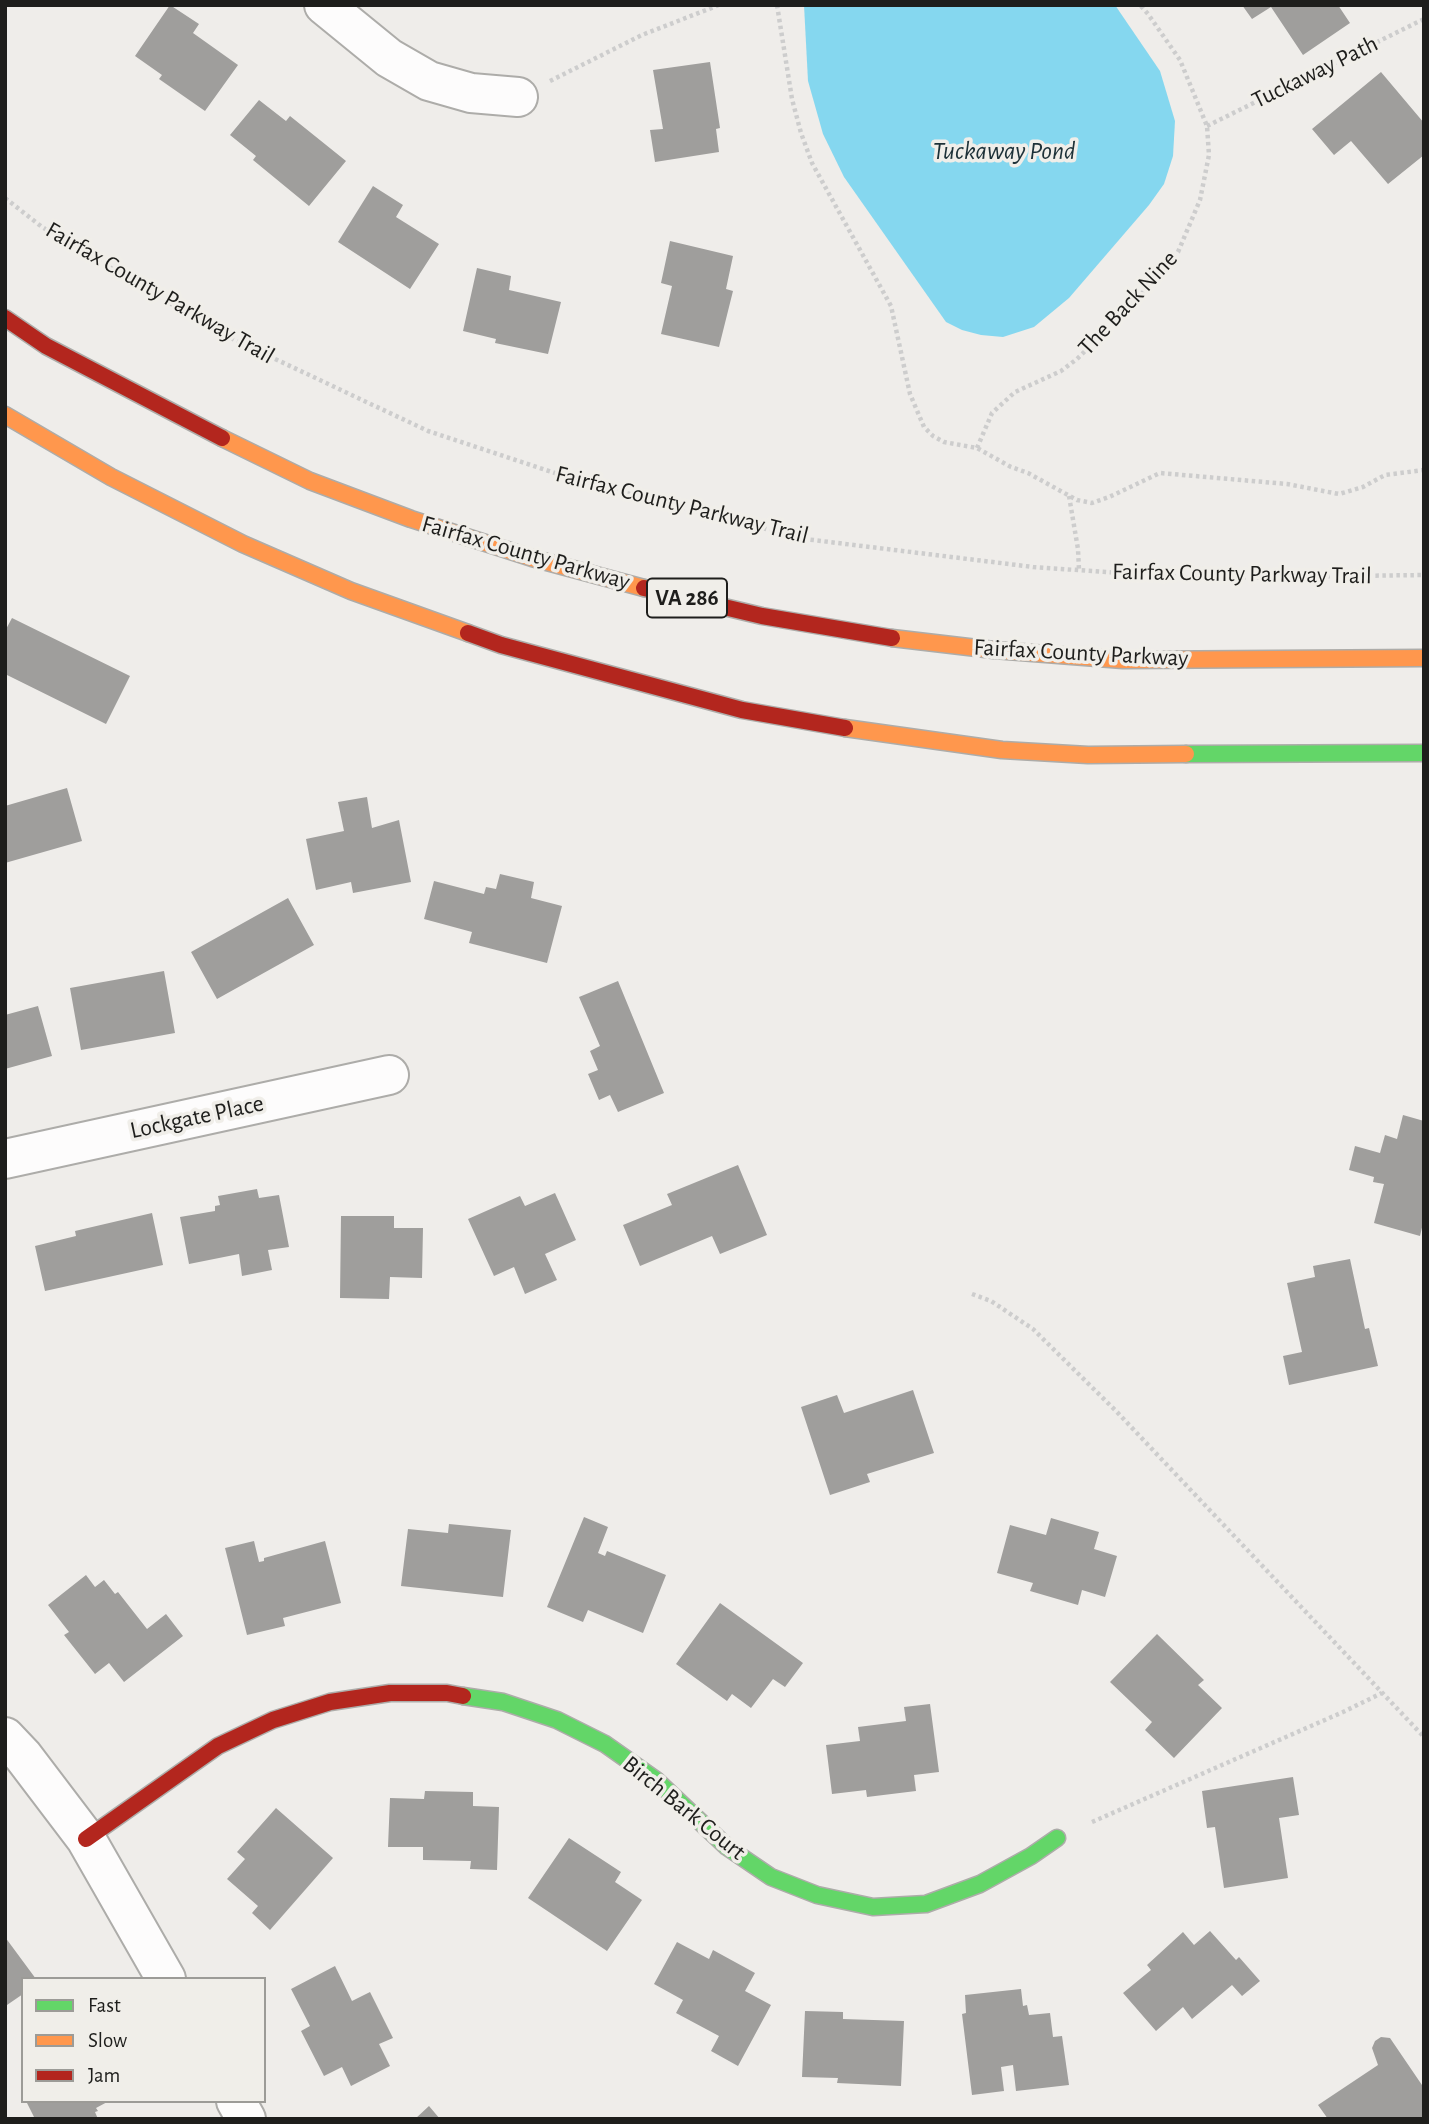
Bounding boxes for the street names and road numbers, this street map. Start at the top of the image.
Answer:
street label: Tuckaway Path [1247,29,1383,115]
street label: Fairfax County Parkway Trail [40,216,280,370]
street label: The Back Nine [1072,245,1184,361]
street label: Fairfax County Parkway Trail [553,460,811,550]
street label: Fairfax County Parkway [419,510,633,596]
street label: Fairfax County Parkway Trail [1112,557,1372,591]
road number: VA 286 [647,578,727,618]
street label: Fairfax County Parkway [973,633,1189,673]
street label: Lockgate Place [128,1089,266,1145]
street label: Birch Bark Court [617,1750,751,1866]

